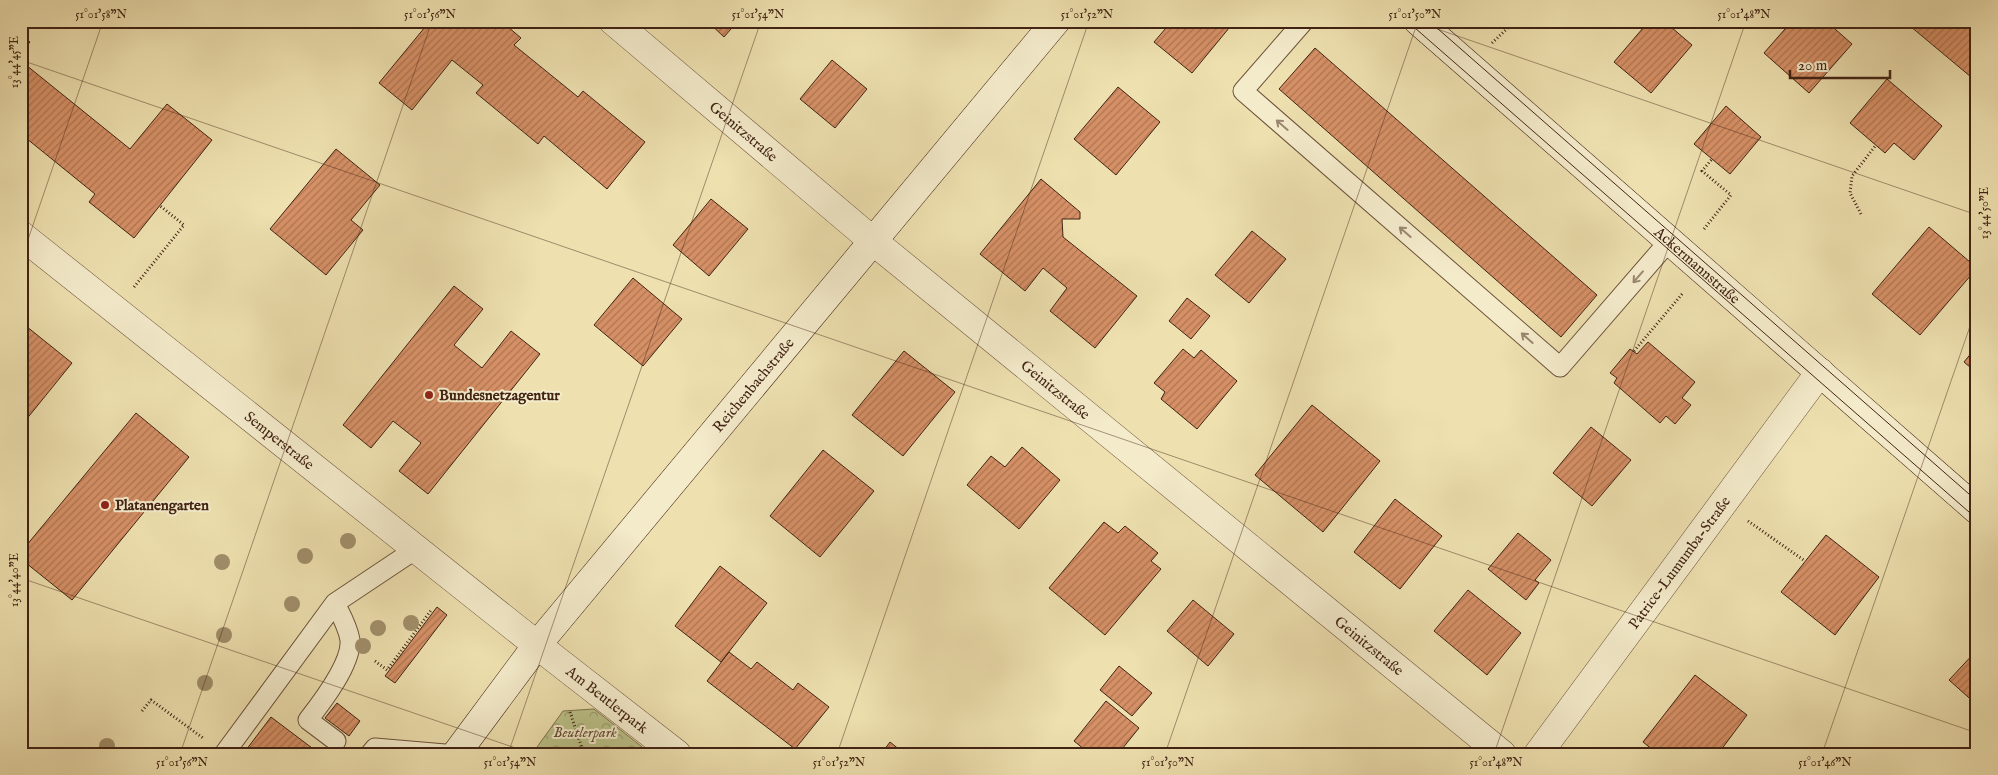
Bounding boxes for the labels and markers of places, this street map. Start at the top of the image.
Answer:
place label: Bundesnetzagentur [439,386,560,405]
marker: Bundesnetzagentur [423,389,435,401]
place label: Platanengarten [115,496,209,515]
marker: Platanengarten [99,499,111,511]

